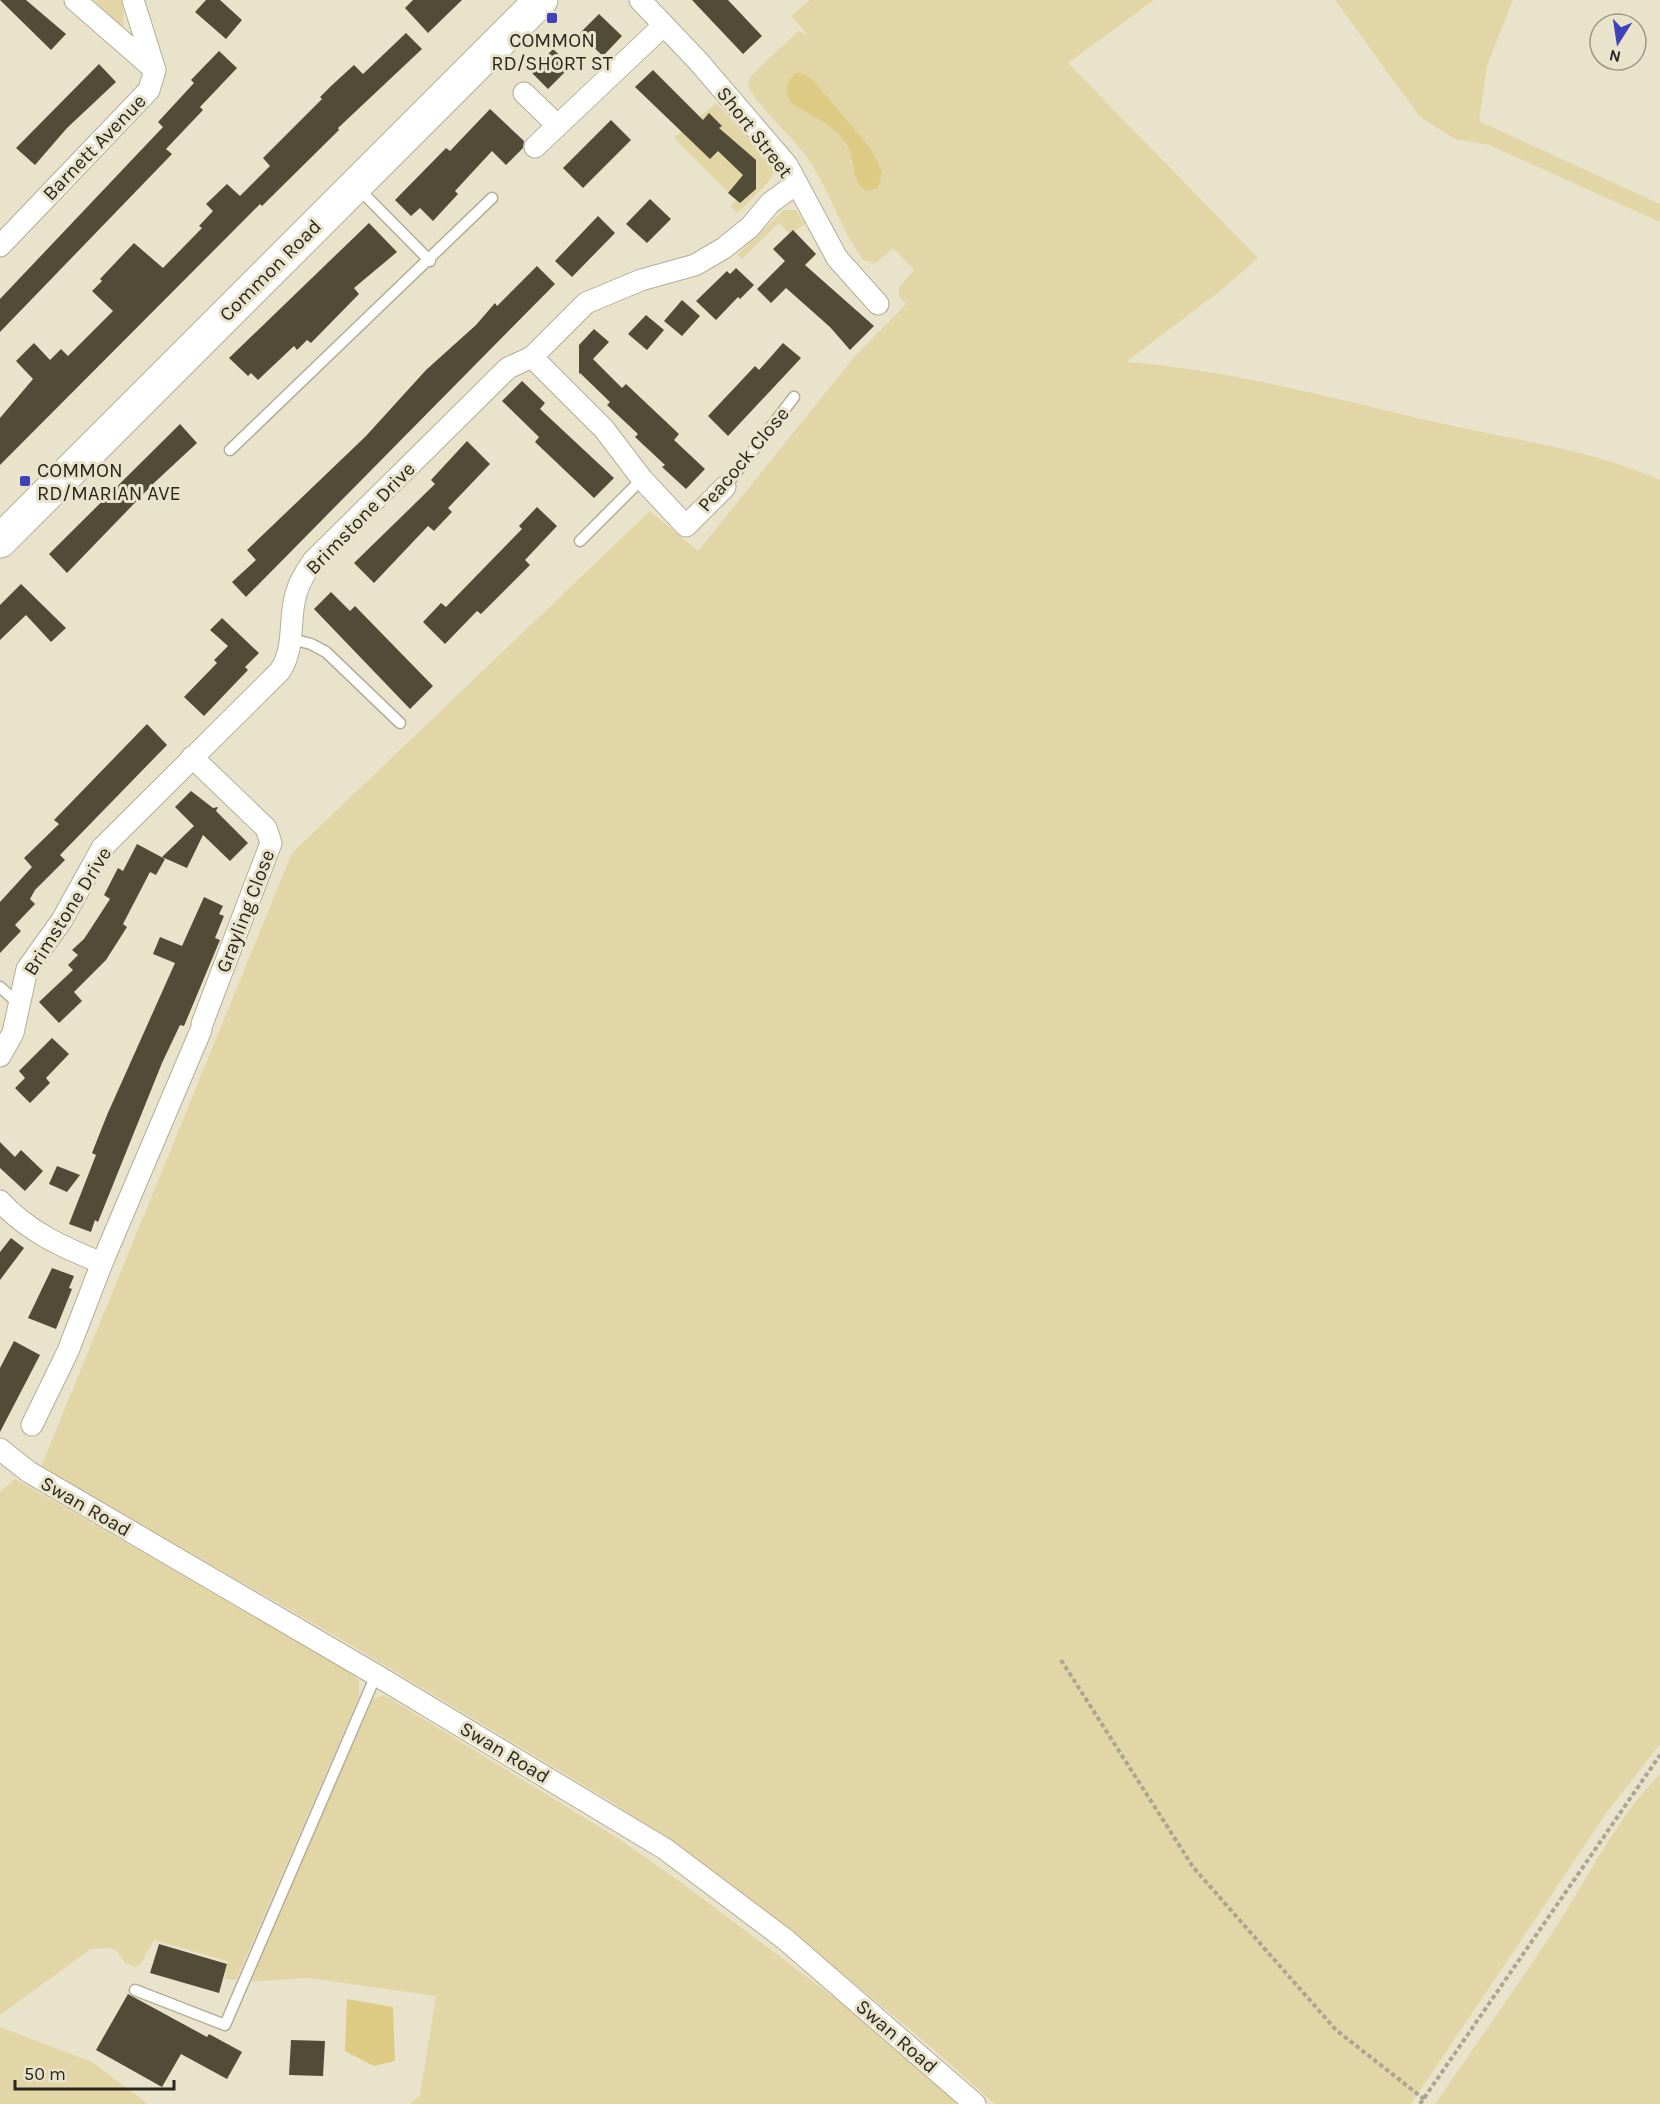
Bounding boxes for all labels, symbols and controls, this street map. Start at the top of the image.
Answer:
marker: COMMON RD/SHORT ST [545,11,559,25]
north arrow [1588,12,1648,72]
place label: COMMON RD/SHORT ST [491,29,613,75]
text: N [1607,46,1623,67]
street label: Short Street [712,82,798,183]
street label: Barnett Avenue [38,89,151,205]
street label: Common Road [215,215,326,326]
street label: Peacock Close [693,402,794,516]
street label: Brimstone Drive [301,457,420,579]
place label: COMMON RD/MARIAN AVE [37,459,181,505]
marker: COMMON RD/MARIAN AVE [18,474,32,488]
street label: Brimstone Drive [19,843,116,980]
street label: Grayling Close [211,847,279,976]
street label: Swan Road [37,1471,135,1542]
street label: Swan Road [456,1717,554,1788]
street label: Swan Road [851,1995,942,2078]
scale bar [15,2053,174,2091]
text: 50 m [24,2063,66,2085]

